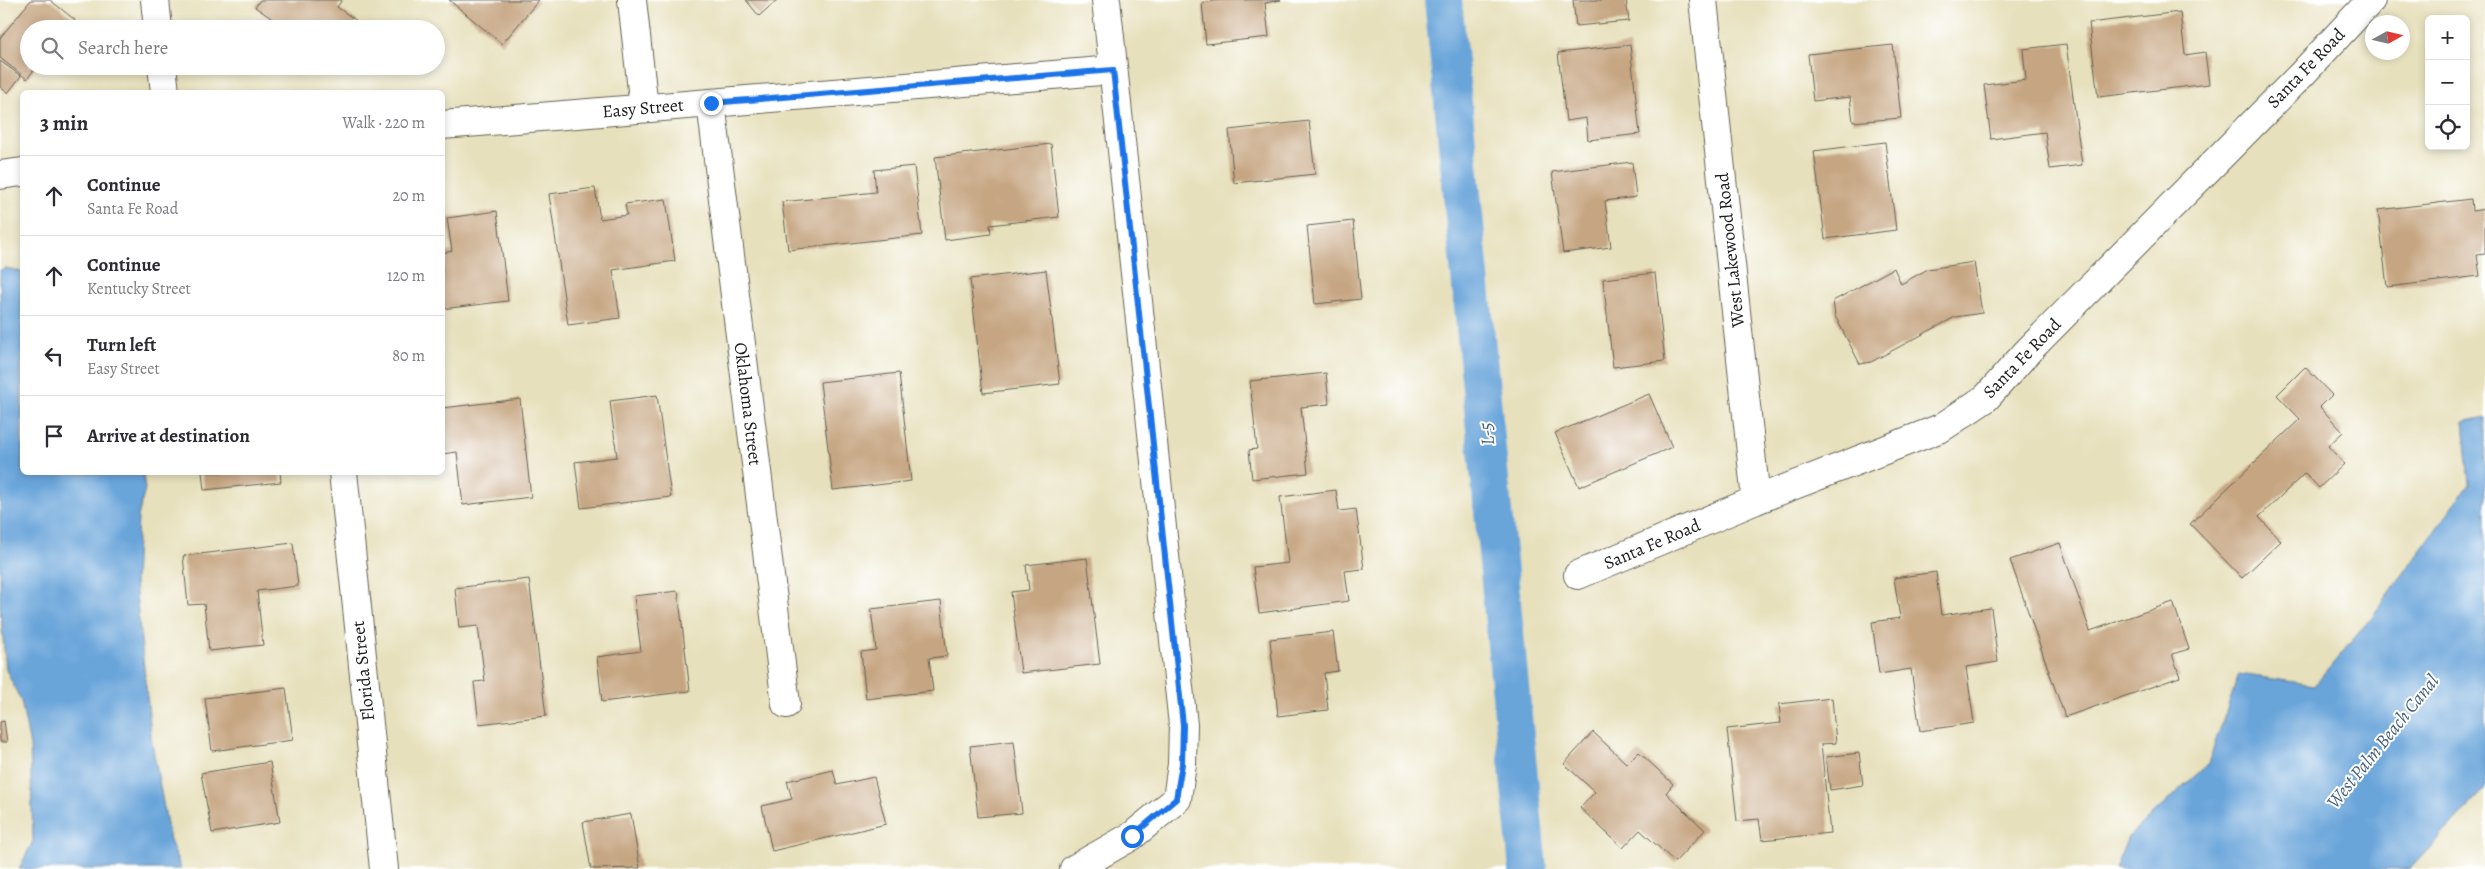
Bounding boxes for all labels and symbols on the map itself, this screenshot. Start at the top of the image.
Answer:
north arrow [2365,15,2410,60]
street label: Santa Fe Road [2262,22,2351,113]
street label: Easy Street [601,92,685,124]
route end [700,92,723,115]
street label: West Lakewood Road [1710,171,1750,330]
street label: Santa Fe Road [1978,312,2067,403]
street label: Oklahoma Street [729,341,767,467]
water label: L-5 [1473,421,1501,447]
street label: Santa Fe Road [1600,513,1704,575]
street label: Florida Street [346,620,380,722]
water label: West Palm Beach Canal [2321,669,2445,814]
route start [1121,825,1144,848]

